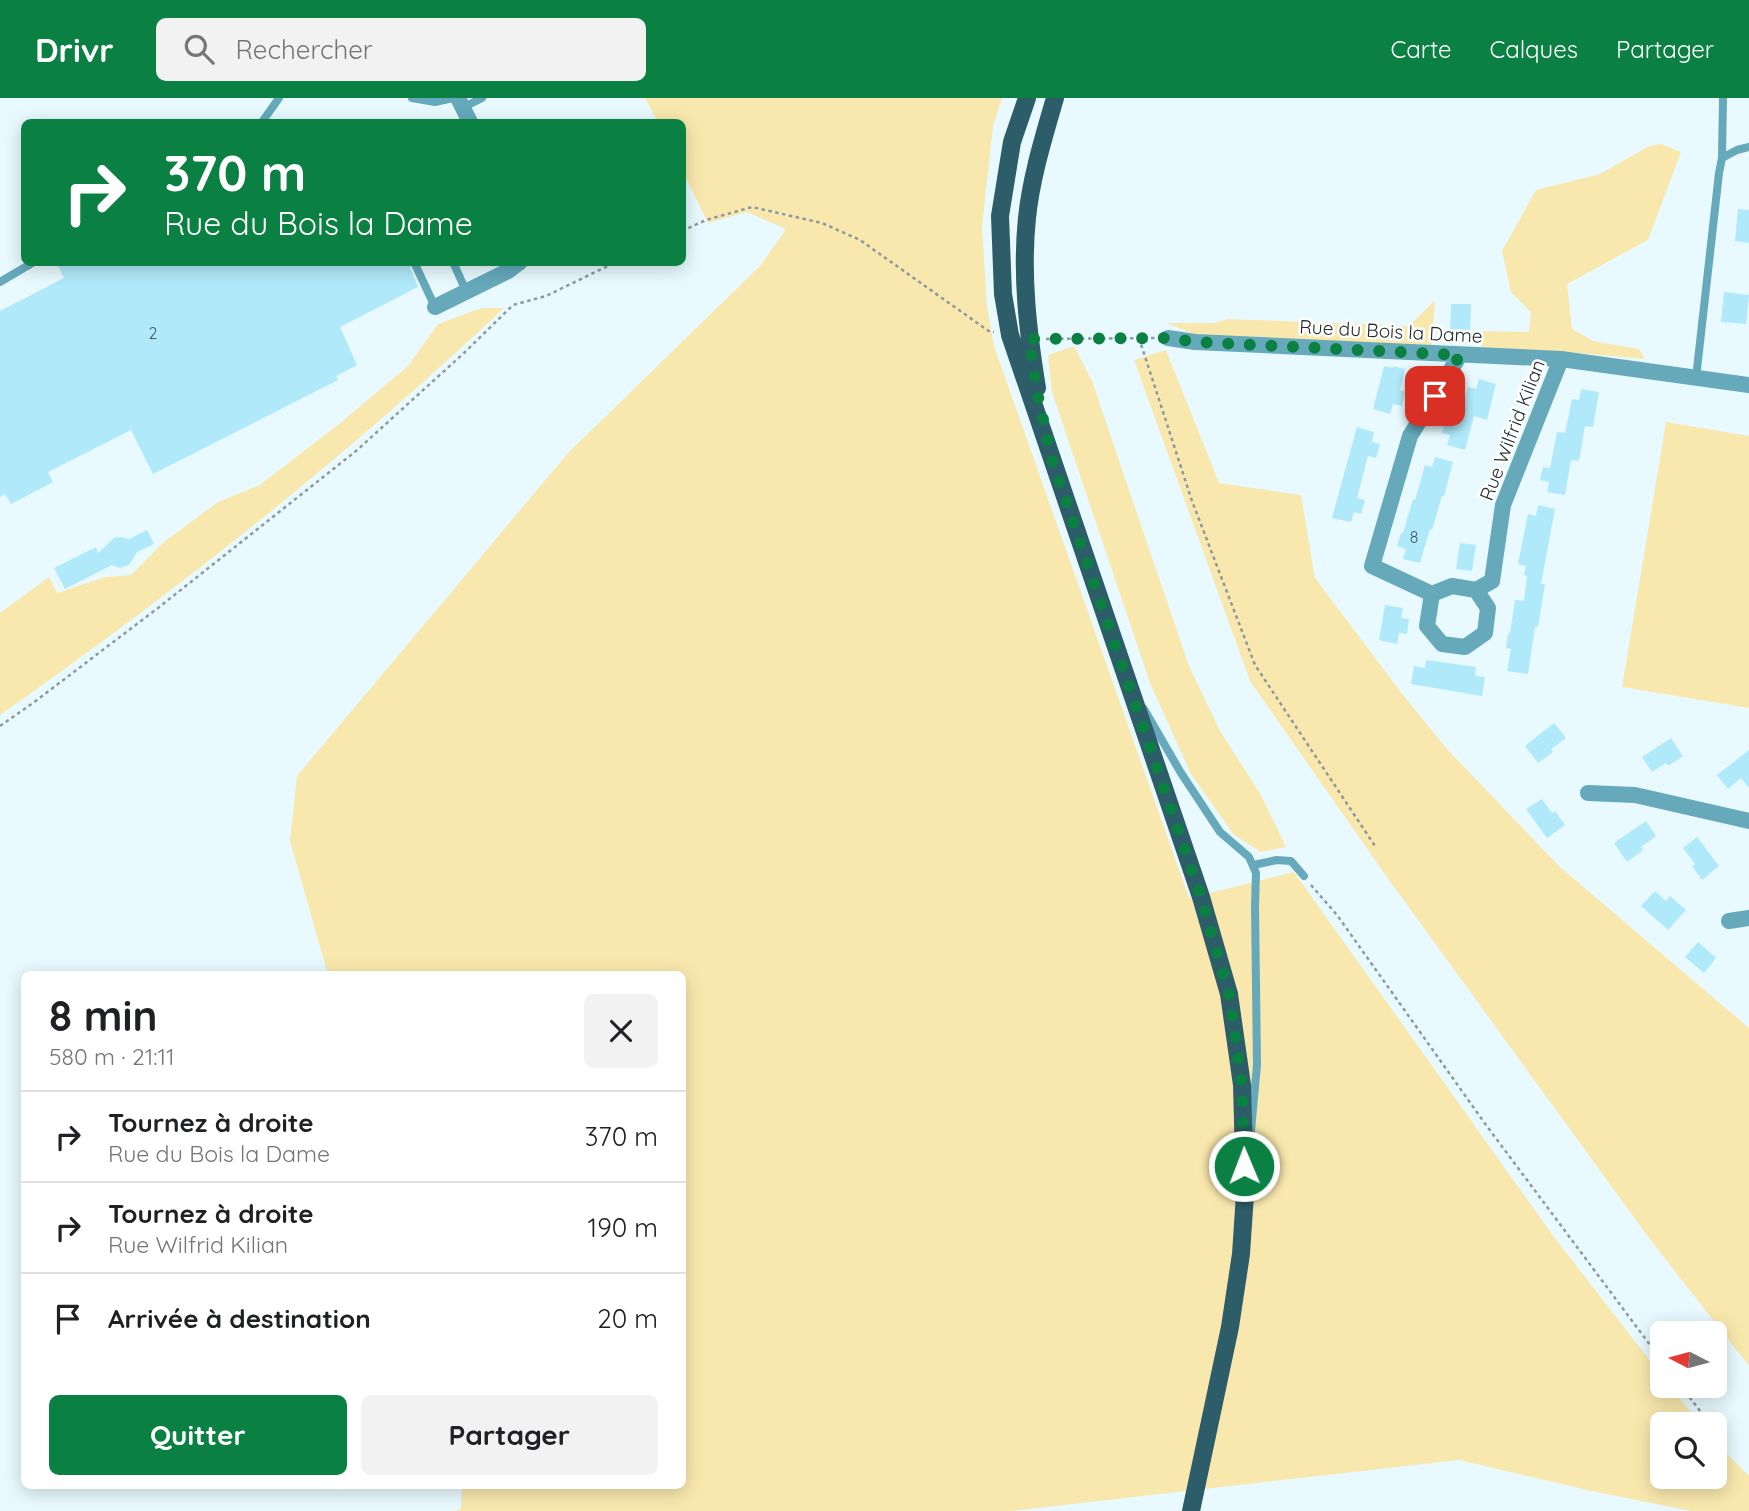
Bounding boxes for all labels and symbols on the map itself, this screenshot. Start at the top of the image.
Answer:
street label: Rue du Bois la Dame [1299,314,1483,348]
house number: 2 [149,323,158,343]
street label: Rue Wilfrid Kilian [1474,356,1550,504]
pin [1405,366,1465,426]
house number: 8 [1410,527,1418,547]
position arrow [1207,1129,1281,1203]
north arrow [1650,1321,1727,1398]

